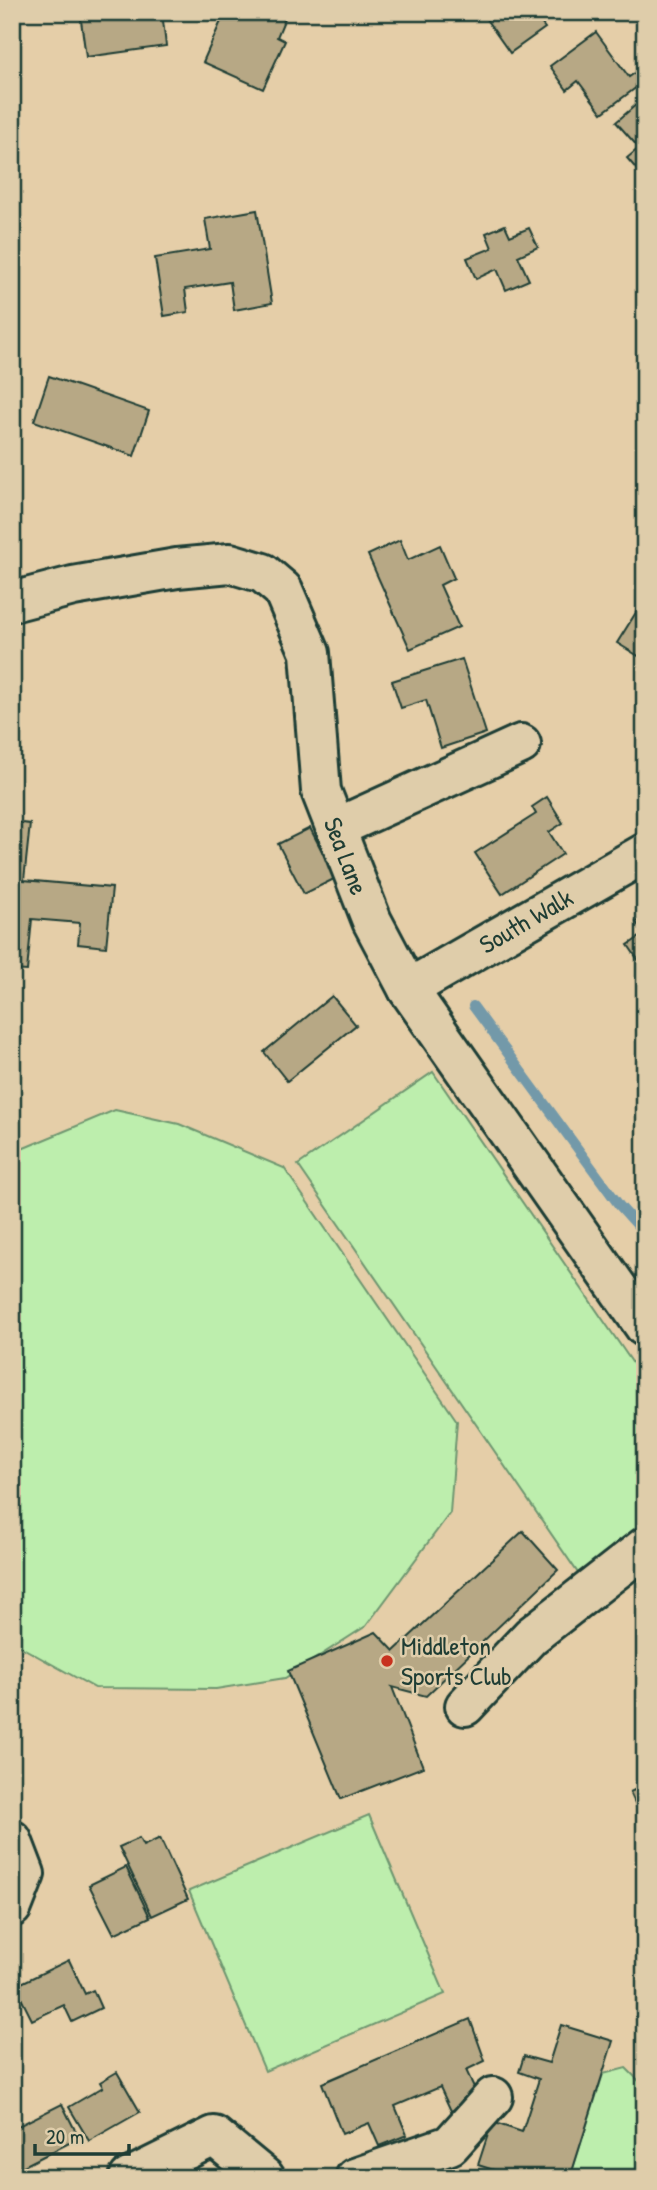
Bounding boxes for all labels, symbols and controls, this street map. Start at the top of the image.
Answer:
street label: Sea Lane [316,812,377,900]
street label: South Walk [473,880,579,961]
place label: Middleton Sports Club [401,1628,512,1693]
marker: Middleton Sports Club [379,1653,395,1669]
scale bar [35,2113,130,2157]
text: 20 m [46,2122,84,2151]

